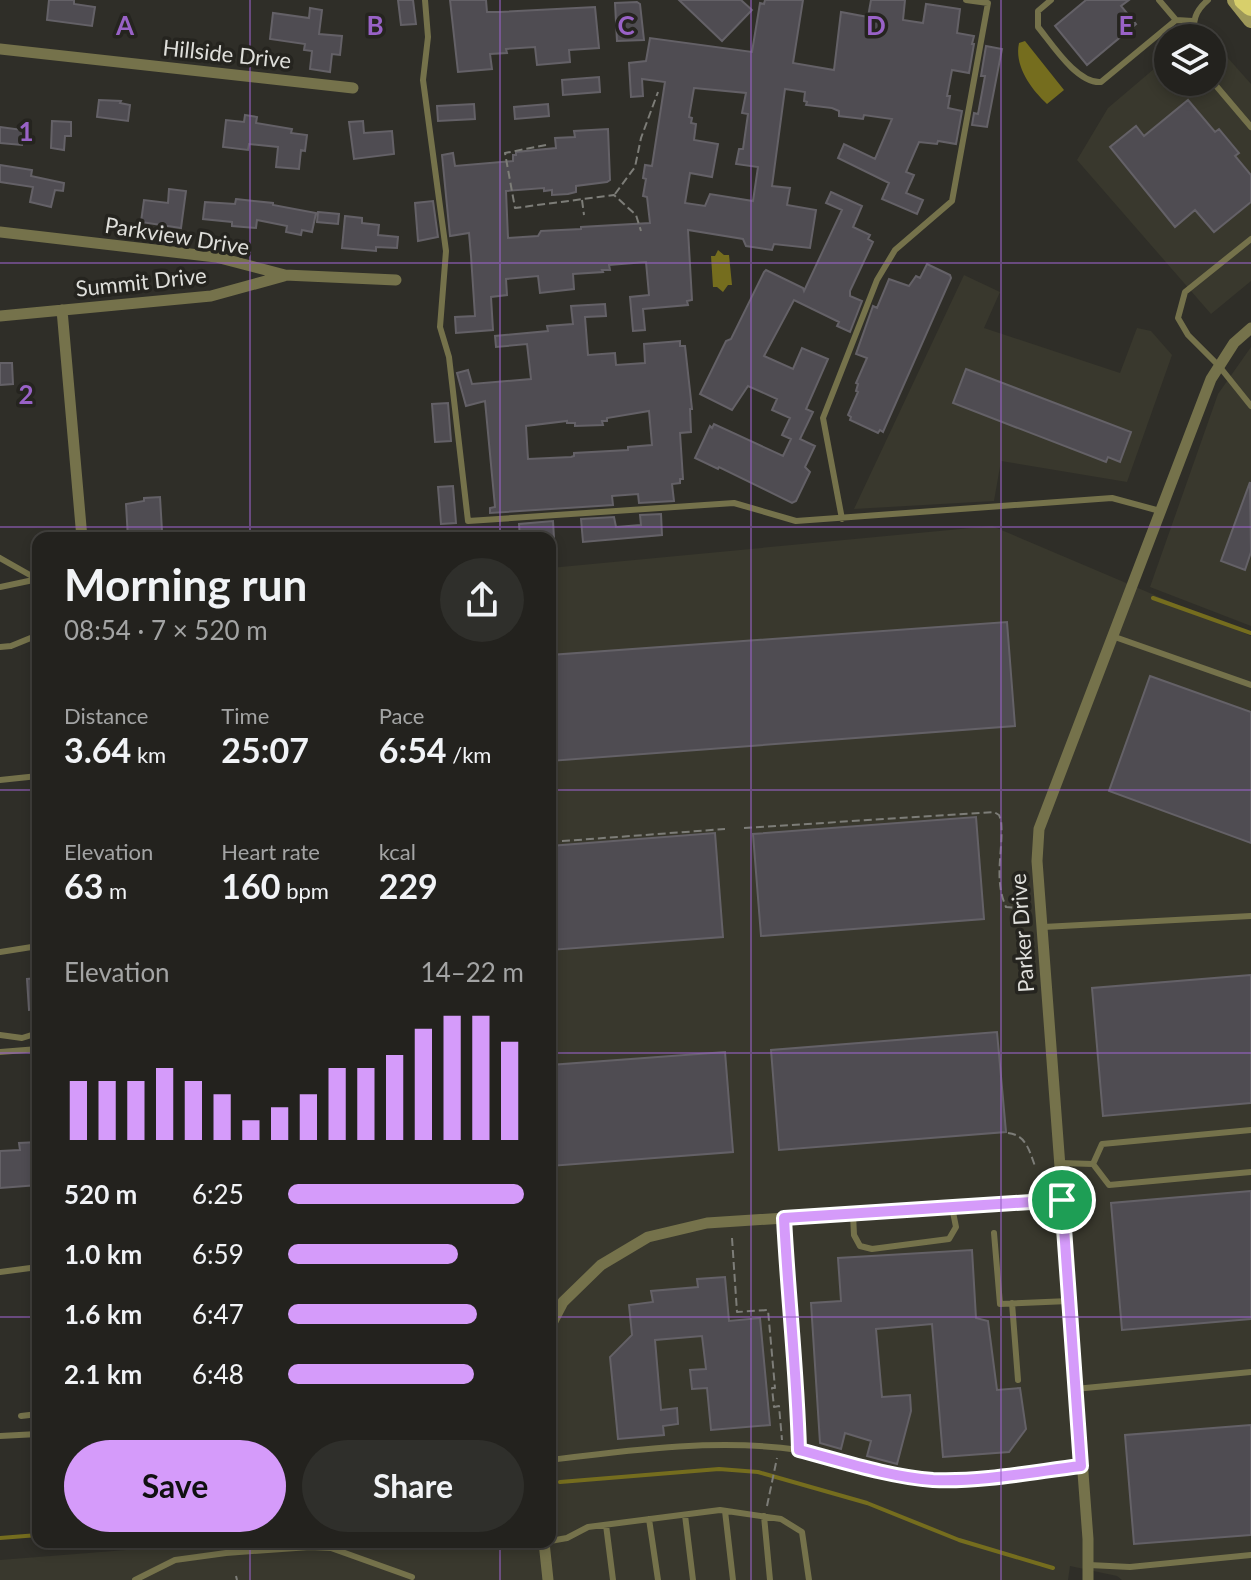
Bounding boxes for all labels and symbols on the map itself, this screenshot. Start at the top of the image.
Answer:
text: A [115,9,135,41]
text: B [366,9,384,41]
text: C [617,9,635,41]
text: D [866,9,886,41]
text: E [1119,9,1133,41]
street label: Hillside Drive [161,33,293,74]
text: 1 [18,115,34,147]
street label: Parkview Drive [103,211,251,260]
street label: Summit Drive [74,261,208,302]
text: 2 [18,378,34,410]
street label: Parker Drive [1004,872,1039,994]
pin [1028,1166,1096,1234]

